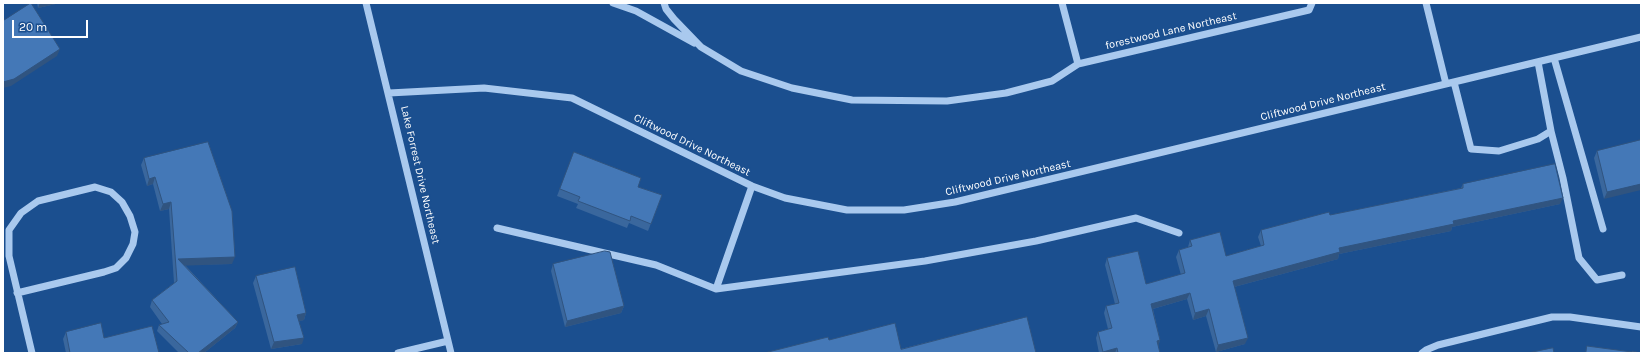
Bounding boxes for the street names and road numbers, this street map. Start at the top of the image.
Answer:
street label: forestwood Lane Northeast [1104,9,1238,53]
street label: Cliftwood Drive Northeast [1259,80,1387,124]
street label: Lake Forrest Drive Northeast [398,105,442,245]
street label: Cliftwood Drive Northeast [631,111,753,179]
street label: Cliftwood Drive Northeast [944,157,1072,199]

